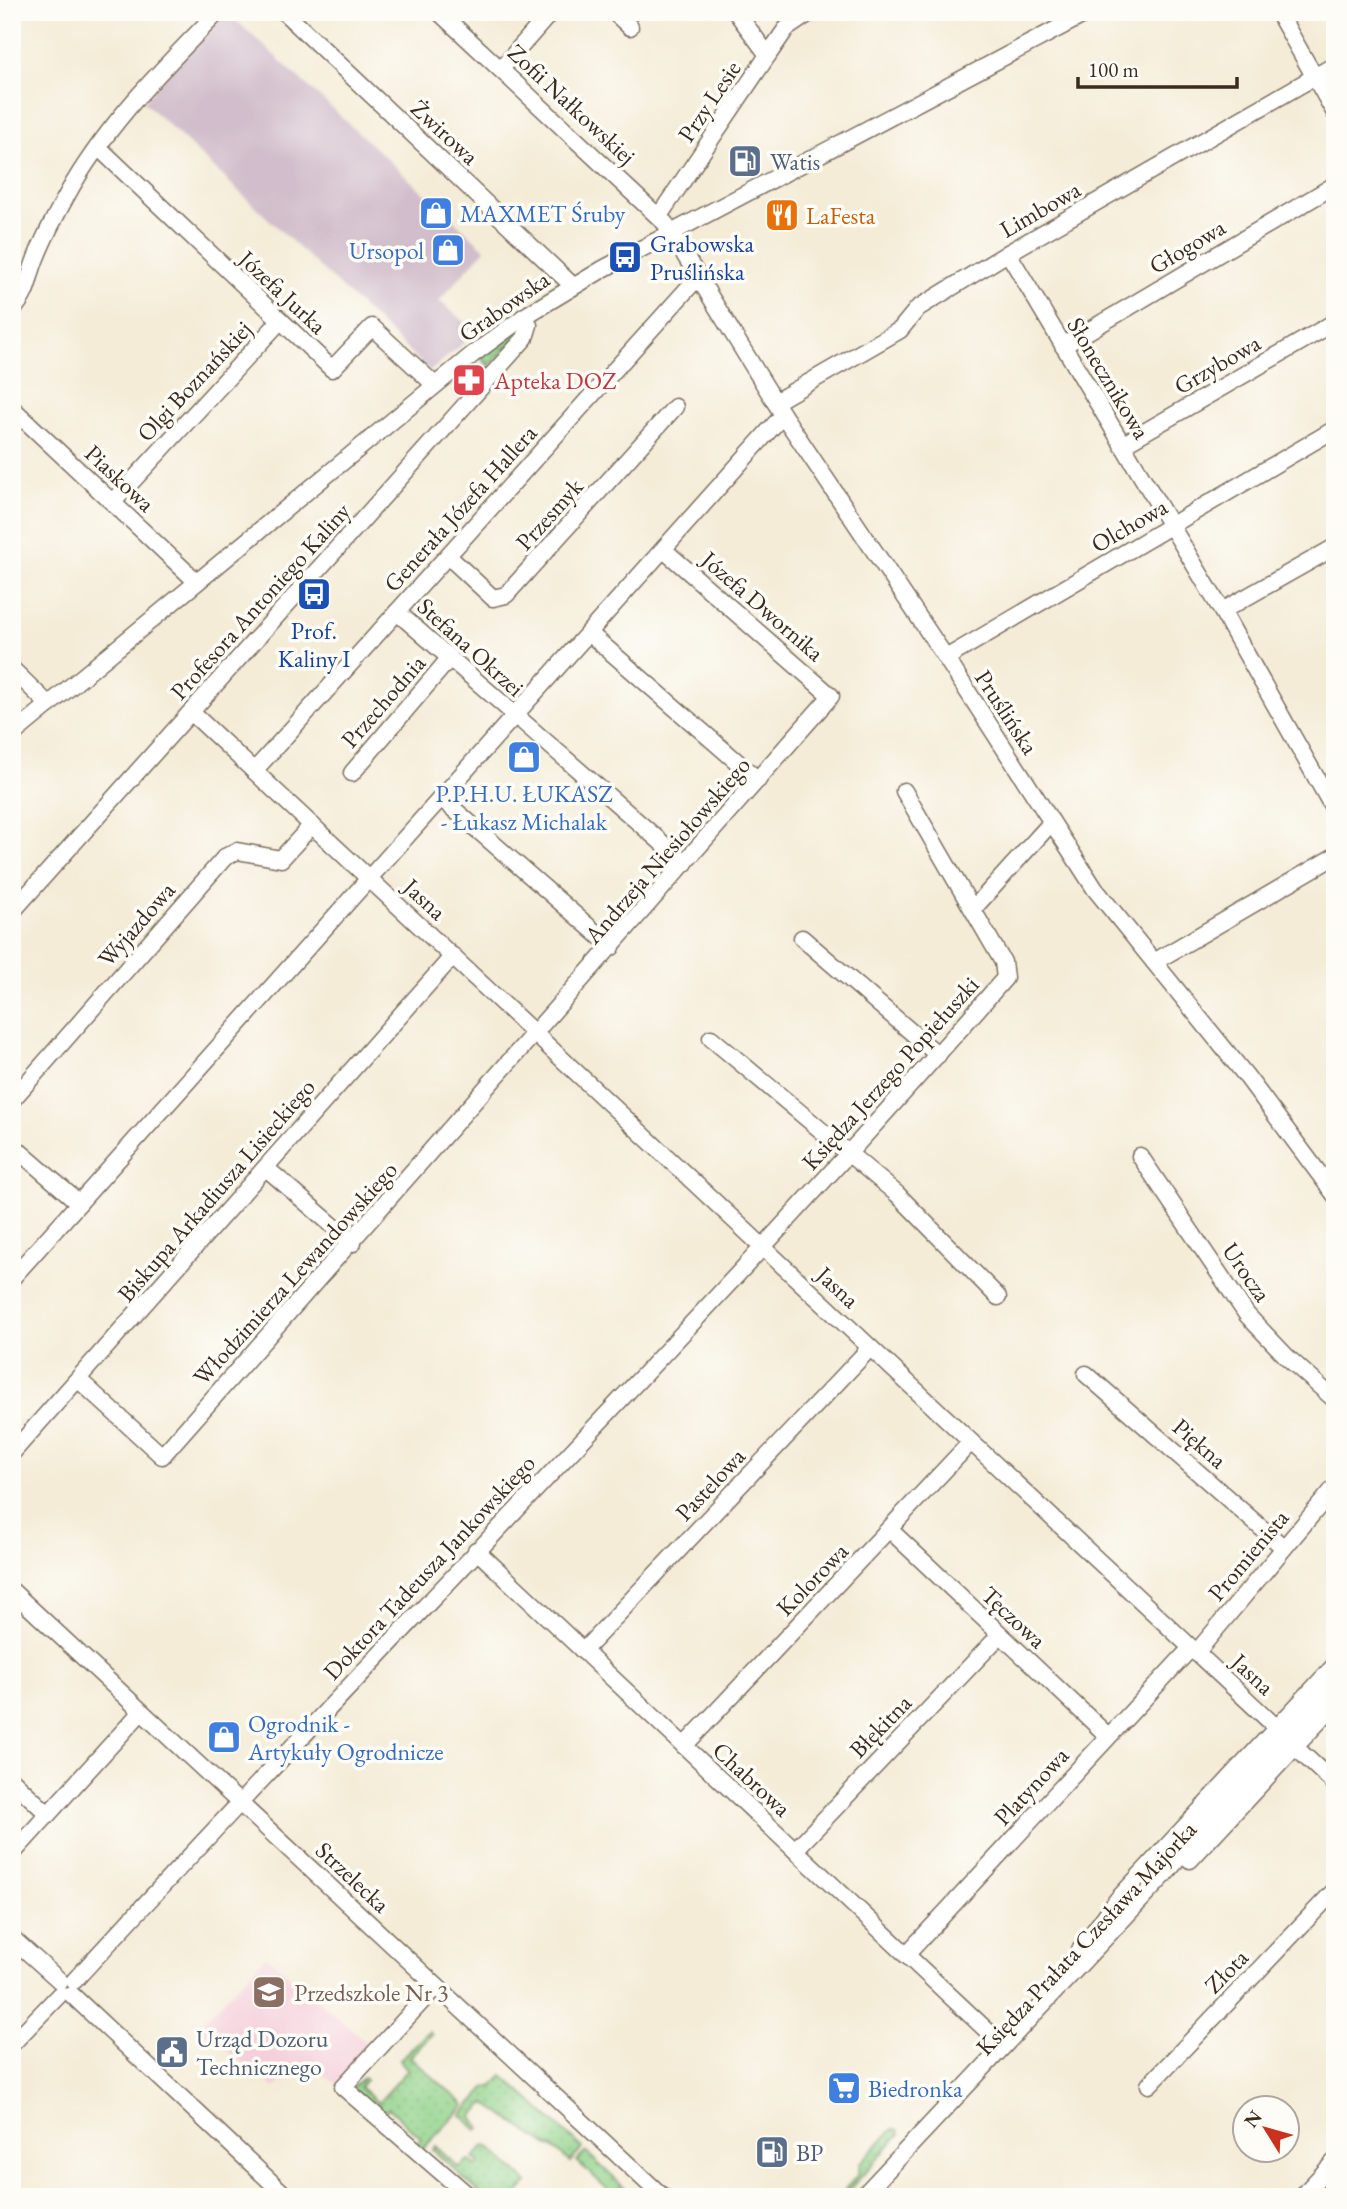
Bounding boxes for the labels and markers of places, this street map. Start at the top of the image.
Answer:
fuel station icon: Watis [726,142,764,180]
place label: Watis [770,146,820,177]
shop icon: MAXMET Śruby [417,194,455,232]
restaurant icon: LaFesta [763,196,801,234]
place label: MAXMET Śruby [460,198,626,229]
place label: LaFesta [806,200,876,231]
place label: Grabowska Pruślińska [650,228,754,287]
shop icon: Ursopol [429,231,467,269]
place label: Ursopol [349,235,424,266]
bus stop icon: Grabowska Pruślińska [606,238,644,276]
pharmacy icon: Apteka DOZ [450,361,488,399]
place label: Apteka DOZ [493,365,617,396]
bus stop icon: Prof. Kaliny I [295,575,333,613]
place label: Prof. Kaliny I [278,615,350,674]
shop icon: P.P.H.U. ŁUKASZ - Łukasz Michalak [505,738,543,776]
place label: P.P.H.U. ŁUKASZ - Łukasz Michalak [435,778,613,837]
place label: Ogrodnik - Artykuły Ogrodnicze [247,1708,444,1767]
shop icon: Ogrodnik - Artykuły Ogrodnicze [205,1718,243,1756]
school or university icon: Przedszkole Nr 3 [250,1973,288,2011]
place label: Przedszkole Nr 3 [294,1977,448,2008]
place label: Urząd Dozoru Technicznego [196,2023,329,2082]
public building icon: Urząd Dozoru Technicznego [153,2033,191,2071]
supermarket icon: Biedronka [825,2069,863,2107]
place label: Biedronka [868,2073,963,2104]
fuel station icon: BP [753,2133,791,2171]
place label: BP [796,2137,823,2168]

